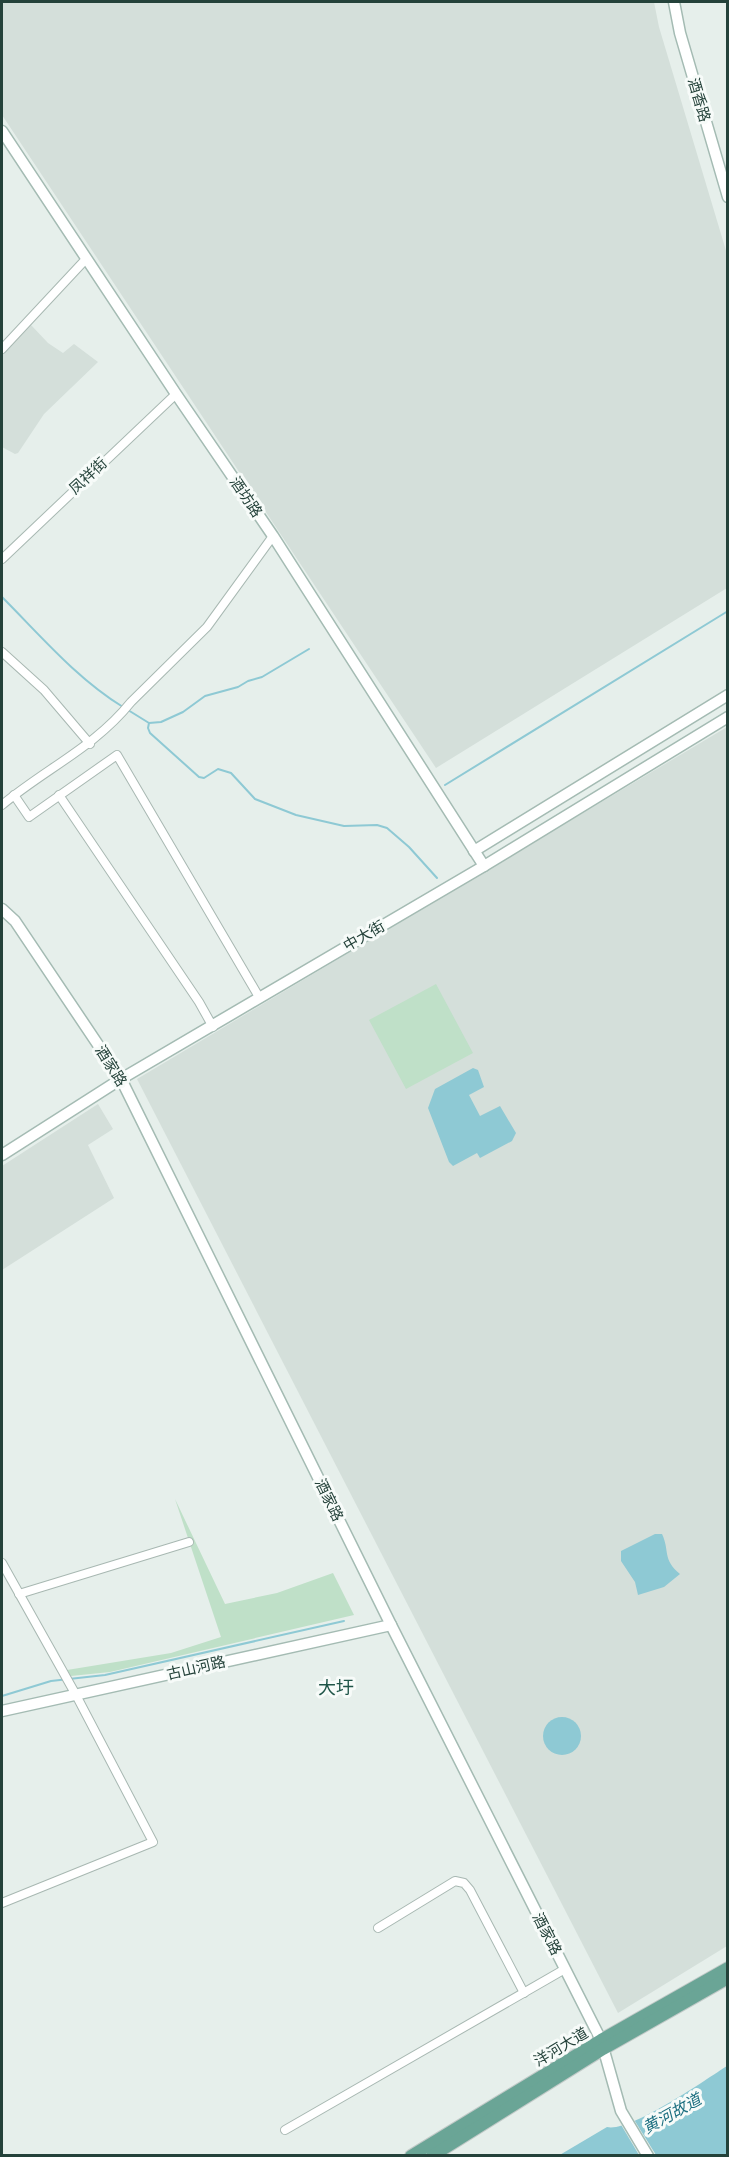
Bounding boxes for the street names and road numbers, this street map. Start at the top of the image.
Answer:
street label: 酒香路 [683,76,715,124]
street label: 凤祥街 [65,453,111,499]
street label: 酒坊路 [225,473,267,521]
street label: 中大街 [340,916,388,956]
street label: 酒家路 [91,1042,131,1090]
street label: 酒家路 [310,1475,348,1525]
street label: 古山河路 [165,1652,227,1684]
street label: 酒家路 [528,1909,566,1959]
street label: 洋河大道 [530,2023,592,2071]

